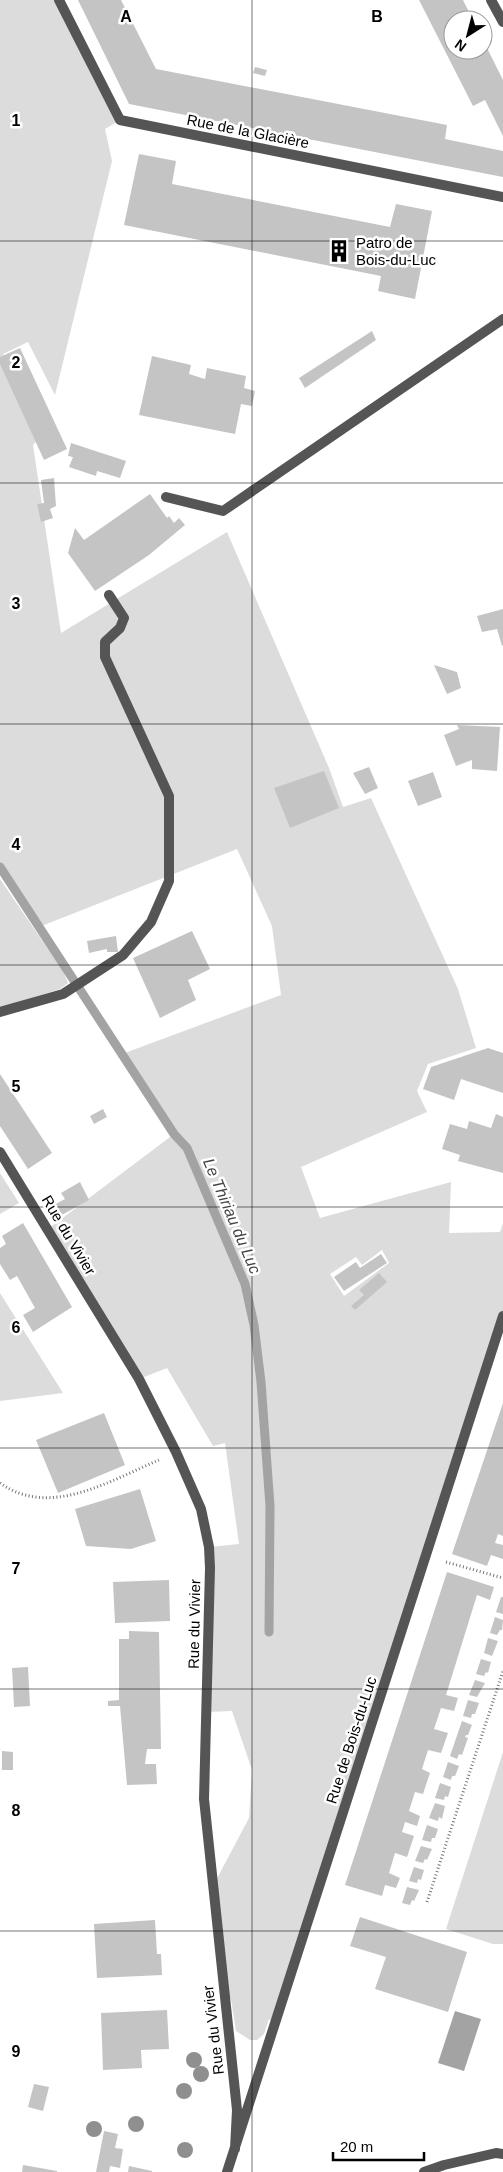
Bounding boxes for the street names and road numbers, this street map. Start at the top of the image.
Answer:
street label: Rue de la Glacière [185,111,311,151]
street label: Rue du Vivier [39,1192,99,1278]
street label: Rue du Vivier [185,1579,203,1669]
street label: Rue de Bois-du-Luc [322,1674,380,1806]
street label: Rue du Vivier [199,1984,227,2076]

